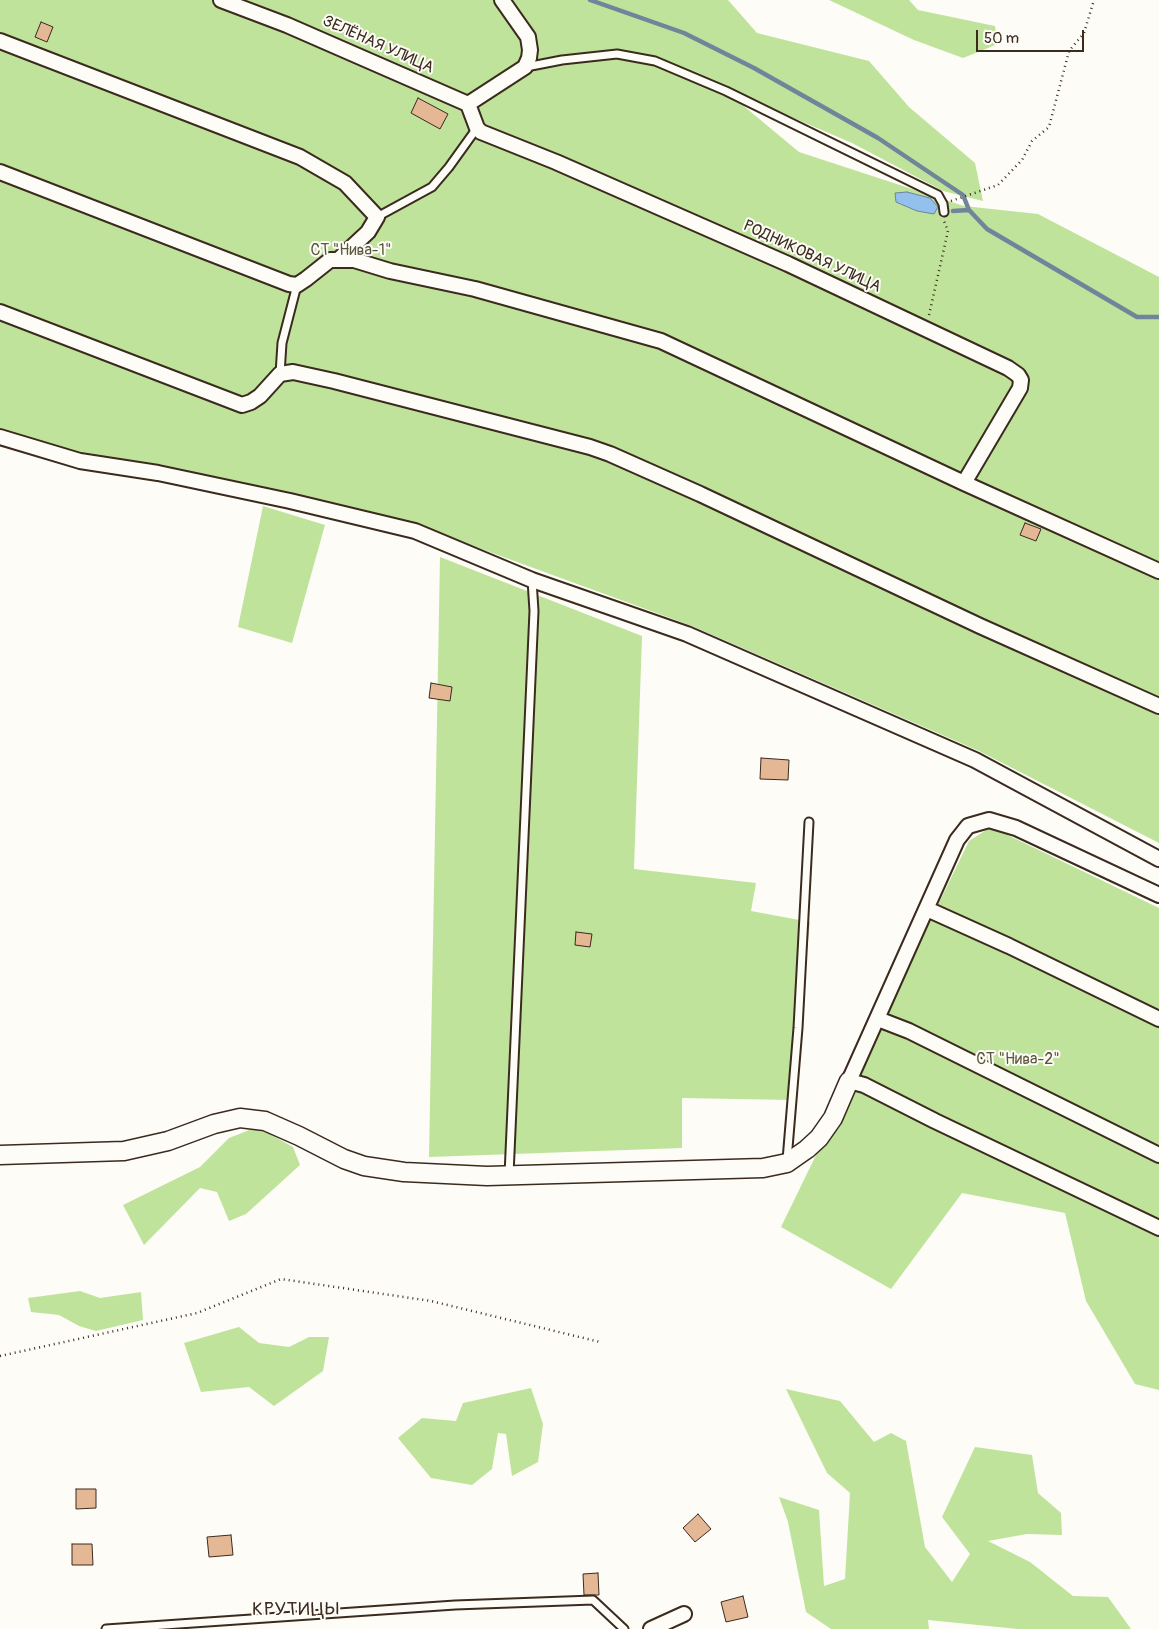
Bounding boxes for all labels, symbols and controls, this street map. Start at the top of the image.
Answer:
street label: ЗЕЛЁНАЯ УЛИЦА [319,12,437,78]
scale bar [979,20,1086,52]
text: 50 m [984,29,1019,48]
street label: РОДНИКОВАЯ УЛИЦА [740,217,884,297]
park label: СТ "Нива-1" [311,241,391,261]
park label: СТ "Нива-2" [976,1050,1060,1070]
district label: КРУТИЦЫ [251,1599,341,1621]

